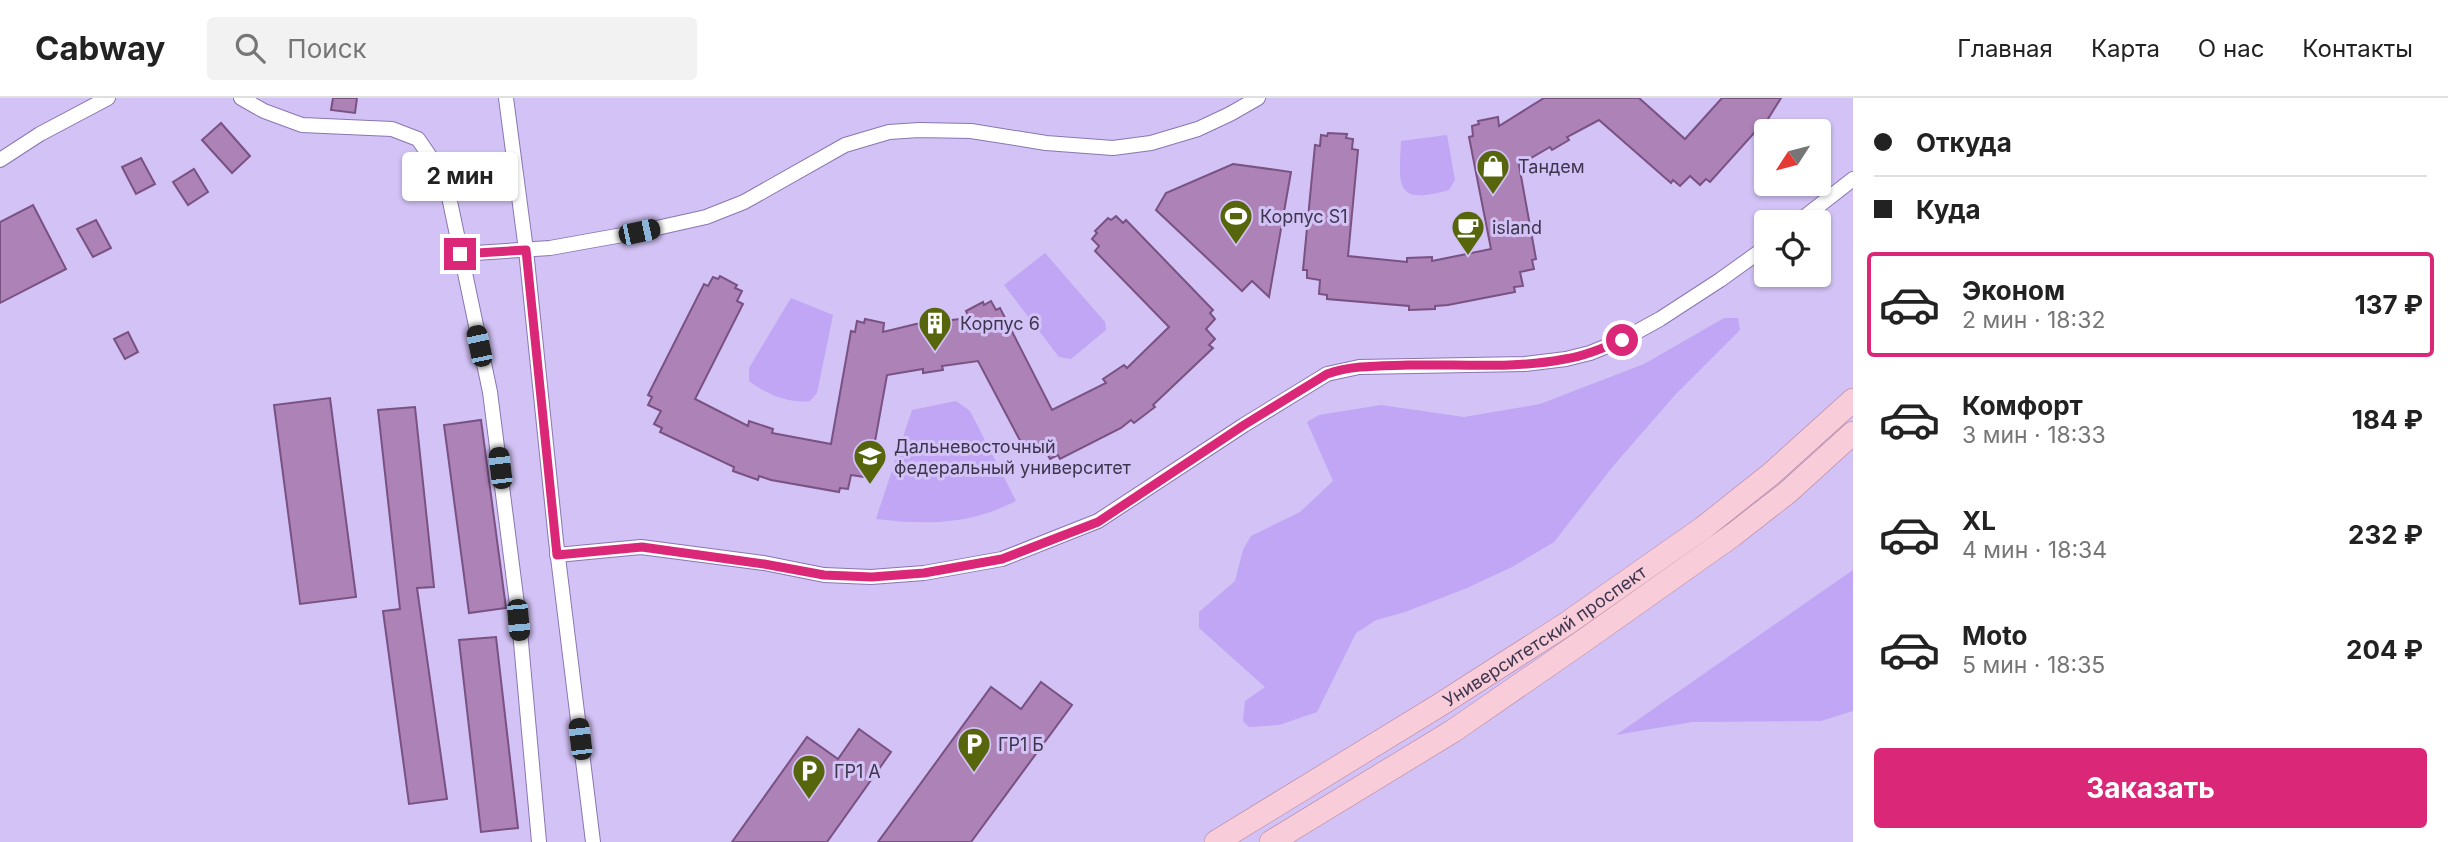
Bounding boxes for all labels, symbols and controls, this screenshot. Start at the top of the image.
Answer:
search box [207,17,697,80]
text: Cabway [35,28,165,68]
icon: search [231,29,269,67]
text: Поиск [287,33,367,64]
text: Главная [1957,34,2053,63]
text: Карта [2091,34,2160,63]
text: О нас [2198,34,2264,63]
text: Контакты [2302,34,2413,63]
north arrow [1754,119,1830,196]
map controls [1754,119,1831,287]
text: Откуда [1916,127,2012,158]
shop icon: Тандем [1474,147,1512,196]
callout: 2 мин [402,152,518,202]
place label: Тандем [1518,156,1585,177]
text: 2 мин [426,162,494,190]
text: Куда [1916,194,1981,225]
sports icon: Корпус S1 [1217,197,1255,246]
place label: Корпус S1 [1260,206,1348,227]
cafe icon: island [1449,208,1487,257]
button: locate [1754,210,1831,287]
car [617,217,662,247]
place label: island [1492,217,1542,238]
route end [444,238,476,270]
icon: car [1878,273,1941,336]
text: Эконом [1962,275,2065,306]
text: 137 ₽ [2354,289,2423,320]
building icon: Корпус 6 [916,304,954,353]
text: 2 мин · 18:32 [1962,306,2105,334]
place label: Корпус 6 [960,313,1040,334]
car [465,323,494,369]
route start [1606,324,1638,356]
icon: car [1878,388,1941,451]
text: Комфорт [1962,390,2083,421]
text: 184 ₽ [2352,404,2423,435]
text: 3 мин · 18:33 [1962,421,2106,449]
place label: Дальневосточный федеральный университет [894,436,1132,478]
school or university icon: Дальневосточный федеральный университет [851,437,889,486]
car [488,446,513,490]
icon: car [1878,503,1941,566]
text: XL [1962,505,1996,536]
text: 232 ₽ [2348,519,2423,550]
text: 4 мин · 18:34 [1962,536,2107,564]
street label: Университетский проспект [1439,560,1651,711]
car [506,598,531,642]
icon: car [1878,618,1941,681]
text: Moto [1962,620,2027,651]
text: 204 ₽ [2346,634,2423,665]
text: 5 мин · 18:35 [1962,651,2105,679]
car [568,717,593,761]
parking icon: ГР1 Б [955,725,993,774]
place label: ГР1 Б [998,734,1044,755]
button: Заказать [1874,748,2427,828]
parking icon: ГР1 А [790,752,828,801]
place label: ГР1 А [834,761,881,782]

